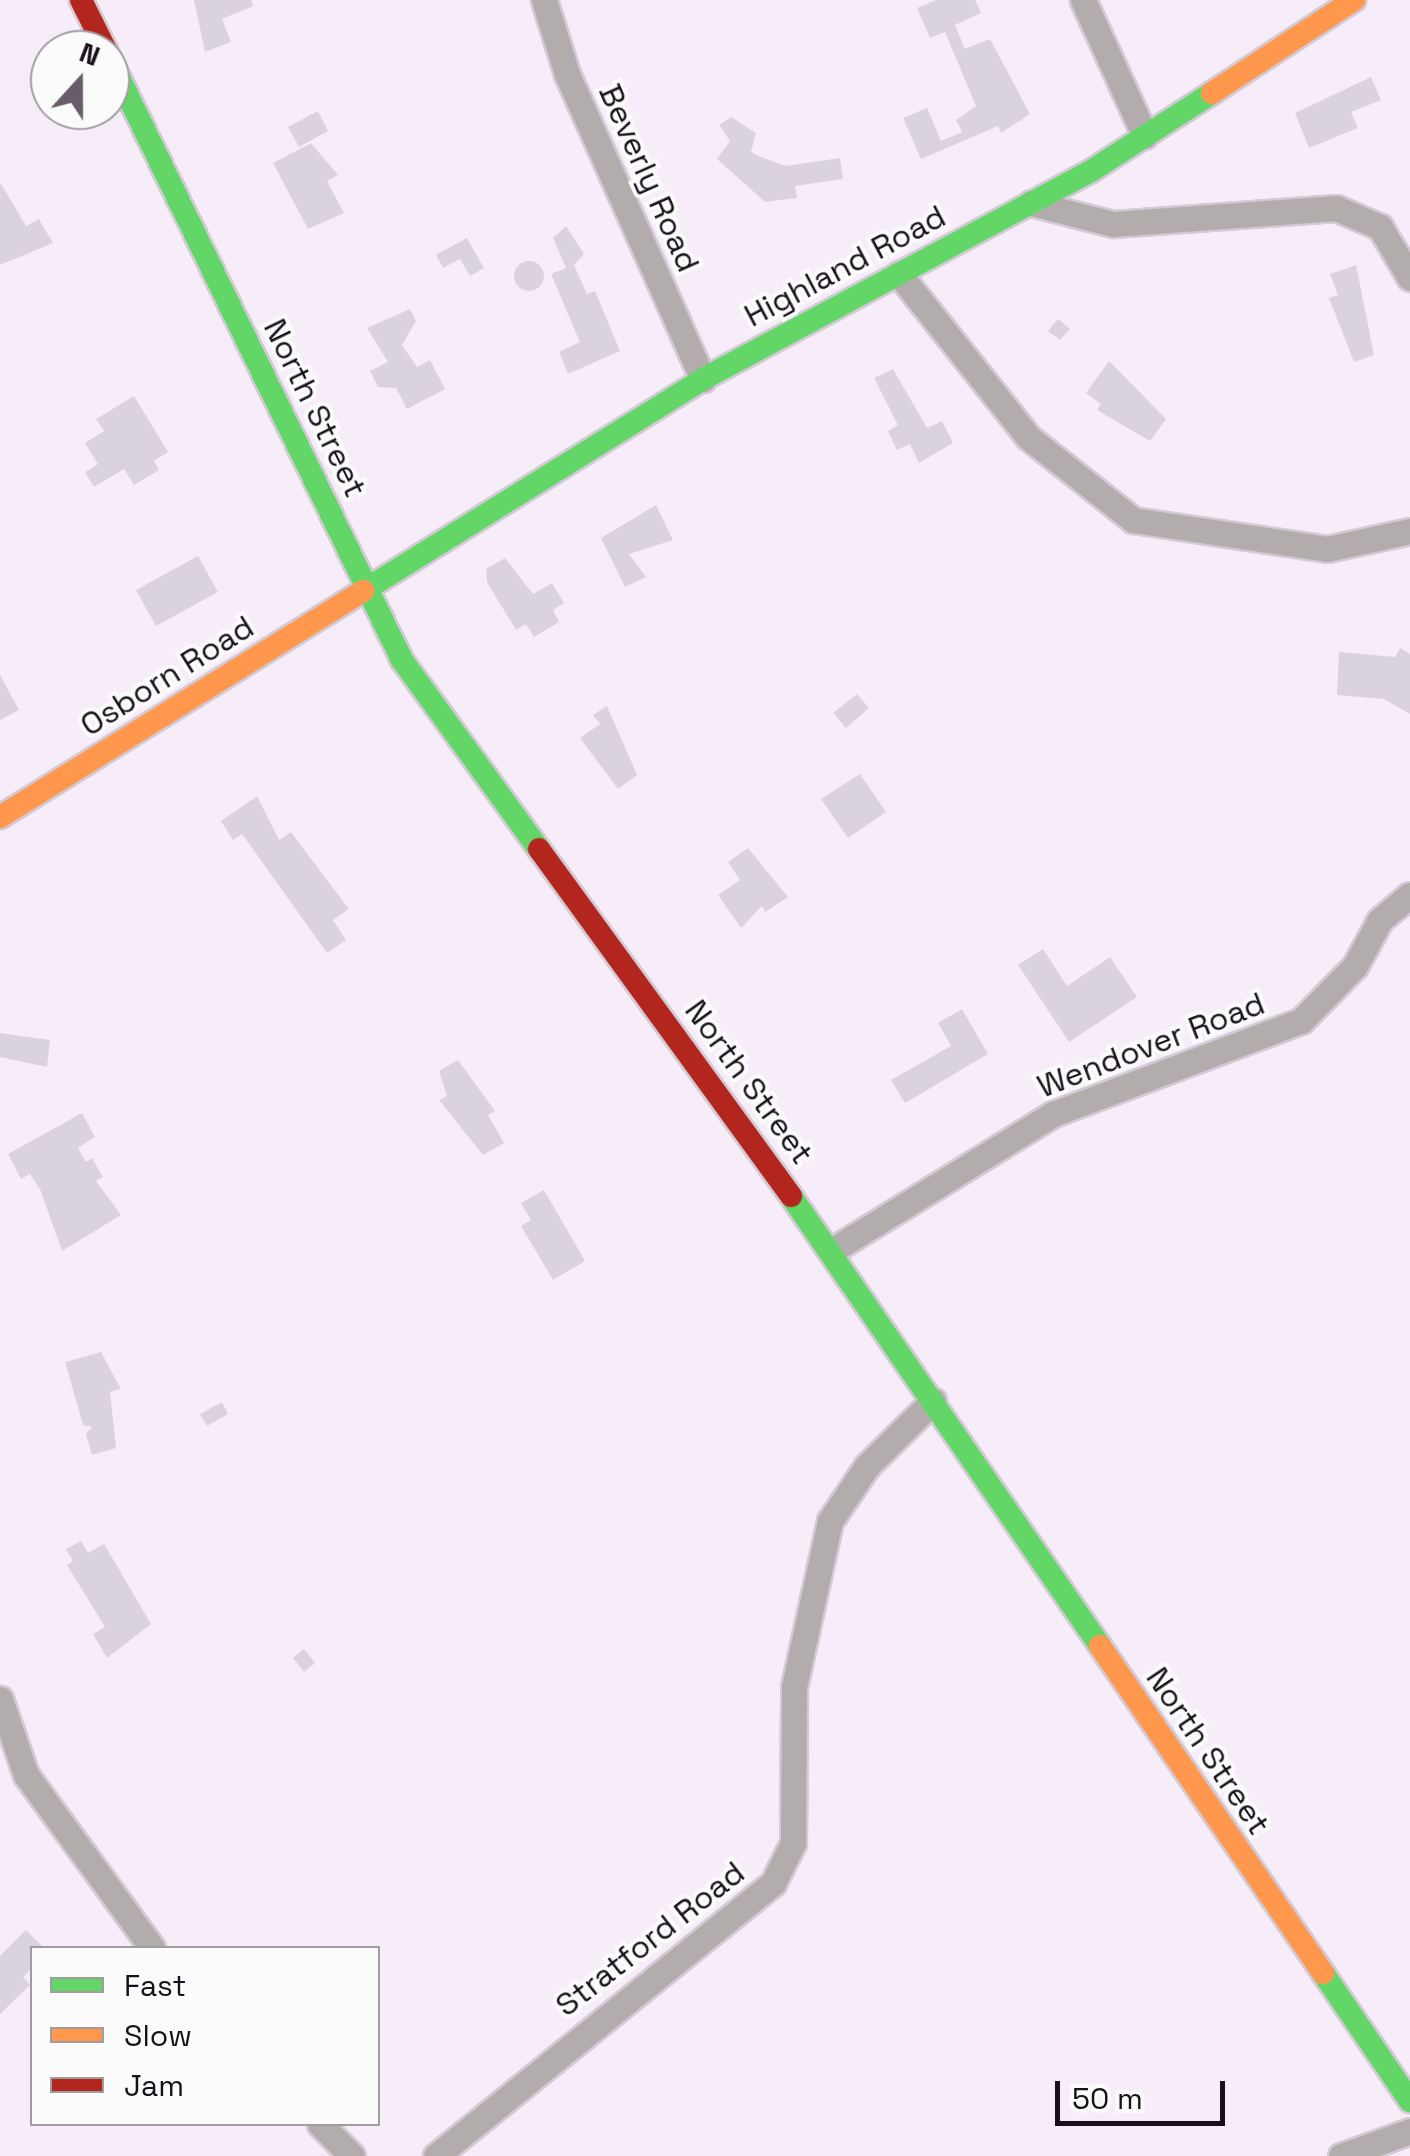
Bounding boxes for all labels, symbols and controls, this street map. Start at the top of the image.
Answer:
north arrow [30,30,130,130]
text: N [75,34,105,74]
street label: Beverly Road [591,78,707,278]
street label: Highland Road [738,197,952,335]
street label: North Street [255,313,375,503]
street label: Osborn Road [73,607,261,745]
street label: Wendover Road [1032,984,1270,1106]
street label: North Street [677,992,821,1172]
street label: North Street [1138,1660,1278,1842]
street label: Stratford Road [548,1853,752,2025]
legend [30,1946,380,2126]
text: Fast [124,1966,186,2005]
text: Slow [124,2016,192,2055]
scale bar [1060,2061,1230,2123]
text: Jam [124,2066,184,2105]
text: 50 m [1072,2079,1143,2118]

